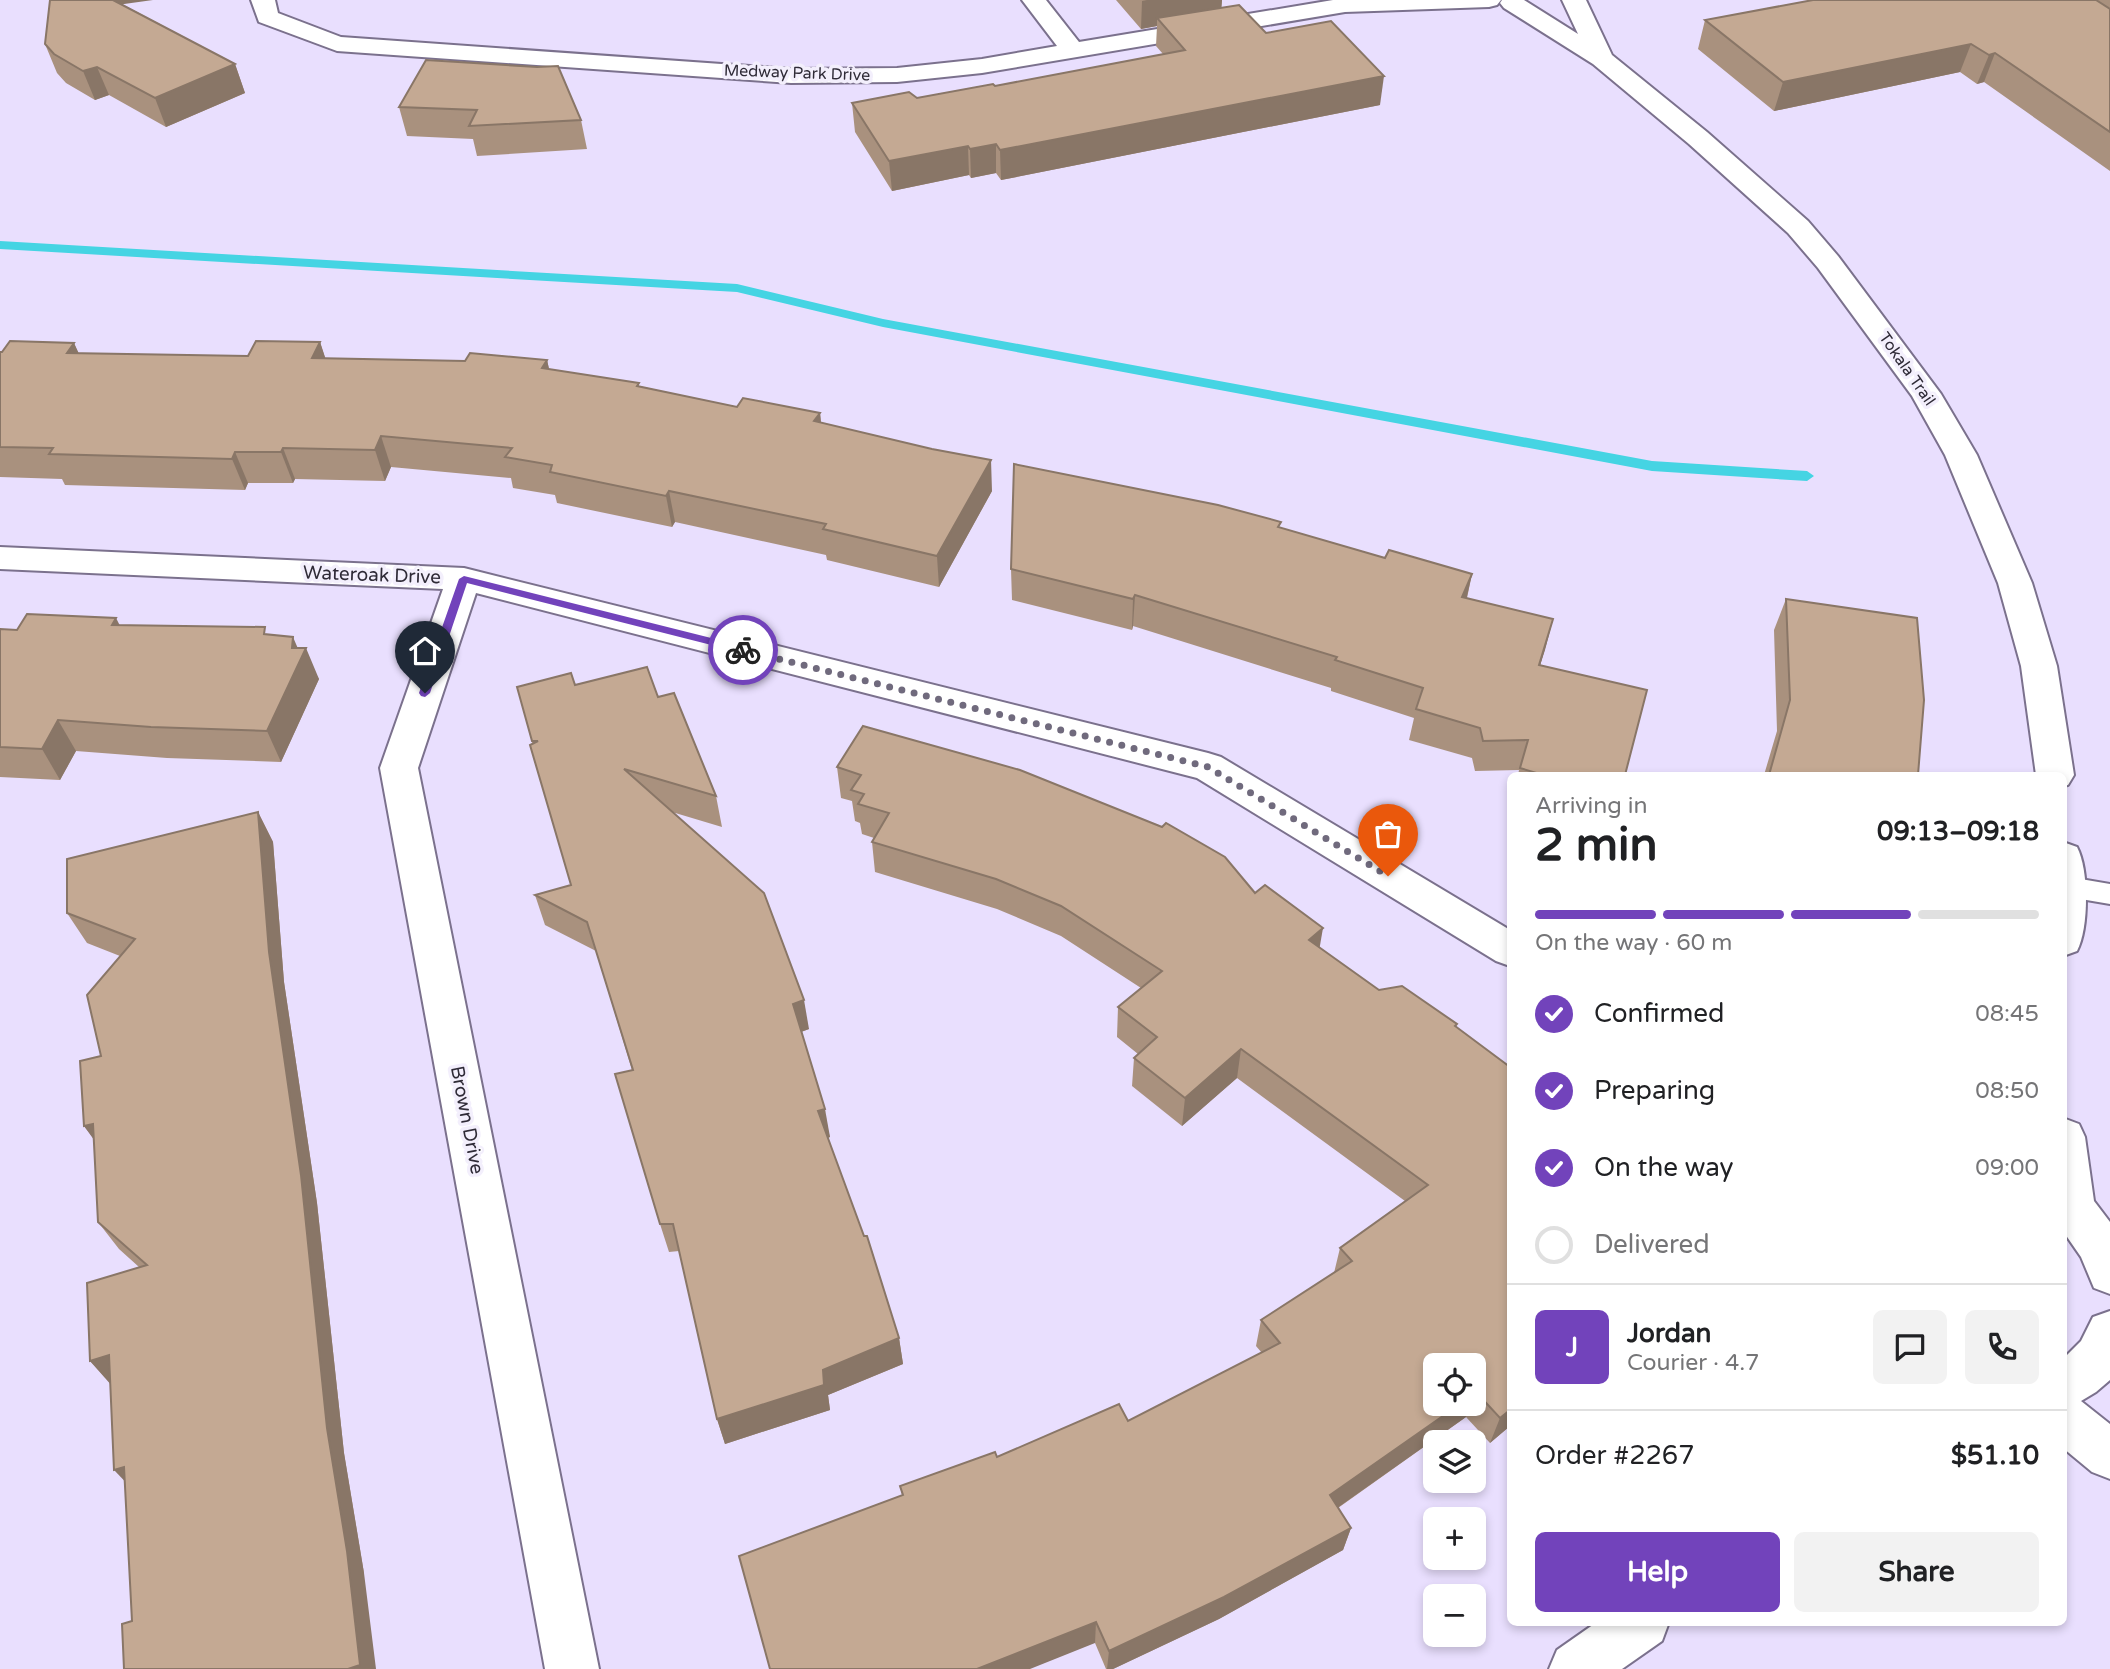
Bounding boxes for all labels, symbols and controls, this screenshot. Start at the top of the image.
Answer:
street label: Medway Park Drive [724,60,870,86]
street label: Tokala Trail [1874,328,1940,410]
street label: Wateroak Drive [303,562,441,588]
courier [708,615,778,685]
pin [395,621,455,693]
icon: bike [724,631,762,669]
icon: home [406,632,444,670]
text: Arriving in [1535,792,1648,820]
pin [1358,804,1418,876]
icon: bag [1369,815,1407,853]
text: 09:13–09:18 [1877,816,2039,847]
text: 2 min [1535,818,1658,873]
text: On the way · 60 m [1535,929,1732,957]
icon: check [1535,995,1573,1033]
text: Confirmed [1594,998,1724,1029]
text: 08:45 [1975,1000,2039,1028]
street label: Brown Drive [446,1064,488,1176]
icon: check [1535,1072,1573,1110]
text: Preparing [1594,1075,1715,1106]
text: 08:50 [1975,1077,2039,1105]
icon: check [1535,1149,1573,1187]
text: On the way [1594,1152,1734,1183]
text: 09:00 [1975,1154,2039,1182]
text: Delivered [1594,1229,1710,1260]
button: chat [1873,1310,1947,1384]
button: phone [1965,1310,2039,1384]
text: Jordan [1627,1318,1711,1349]
text: J [1566,1332,1578,1363]
text: Courier · 4.7 [1627,1349,1760,1377]
map controls [1423,1353,1486,1647]
button: locate [1423,1353,1486,1416]
button: layers [1423,1430,1486,1493]
text: Order #2267 [1535,1440,1695,1471]
text: $51.10 [1951,1440,2039,1471]
button: + [1423,1507,1486,1570]
button: Help [1535,1532,1780,1612]
button: Share [1794,1532,2039,1612]
button: − [1423,1584,1486,1647]

